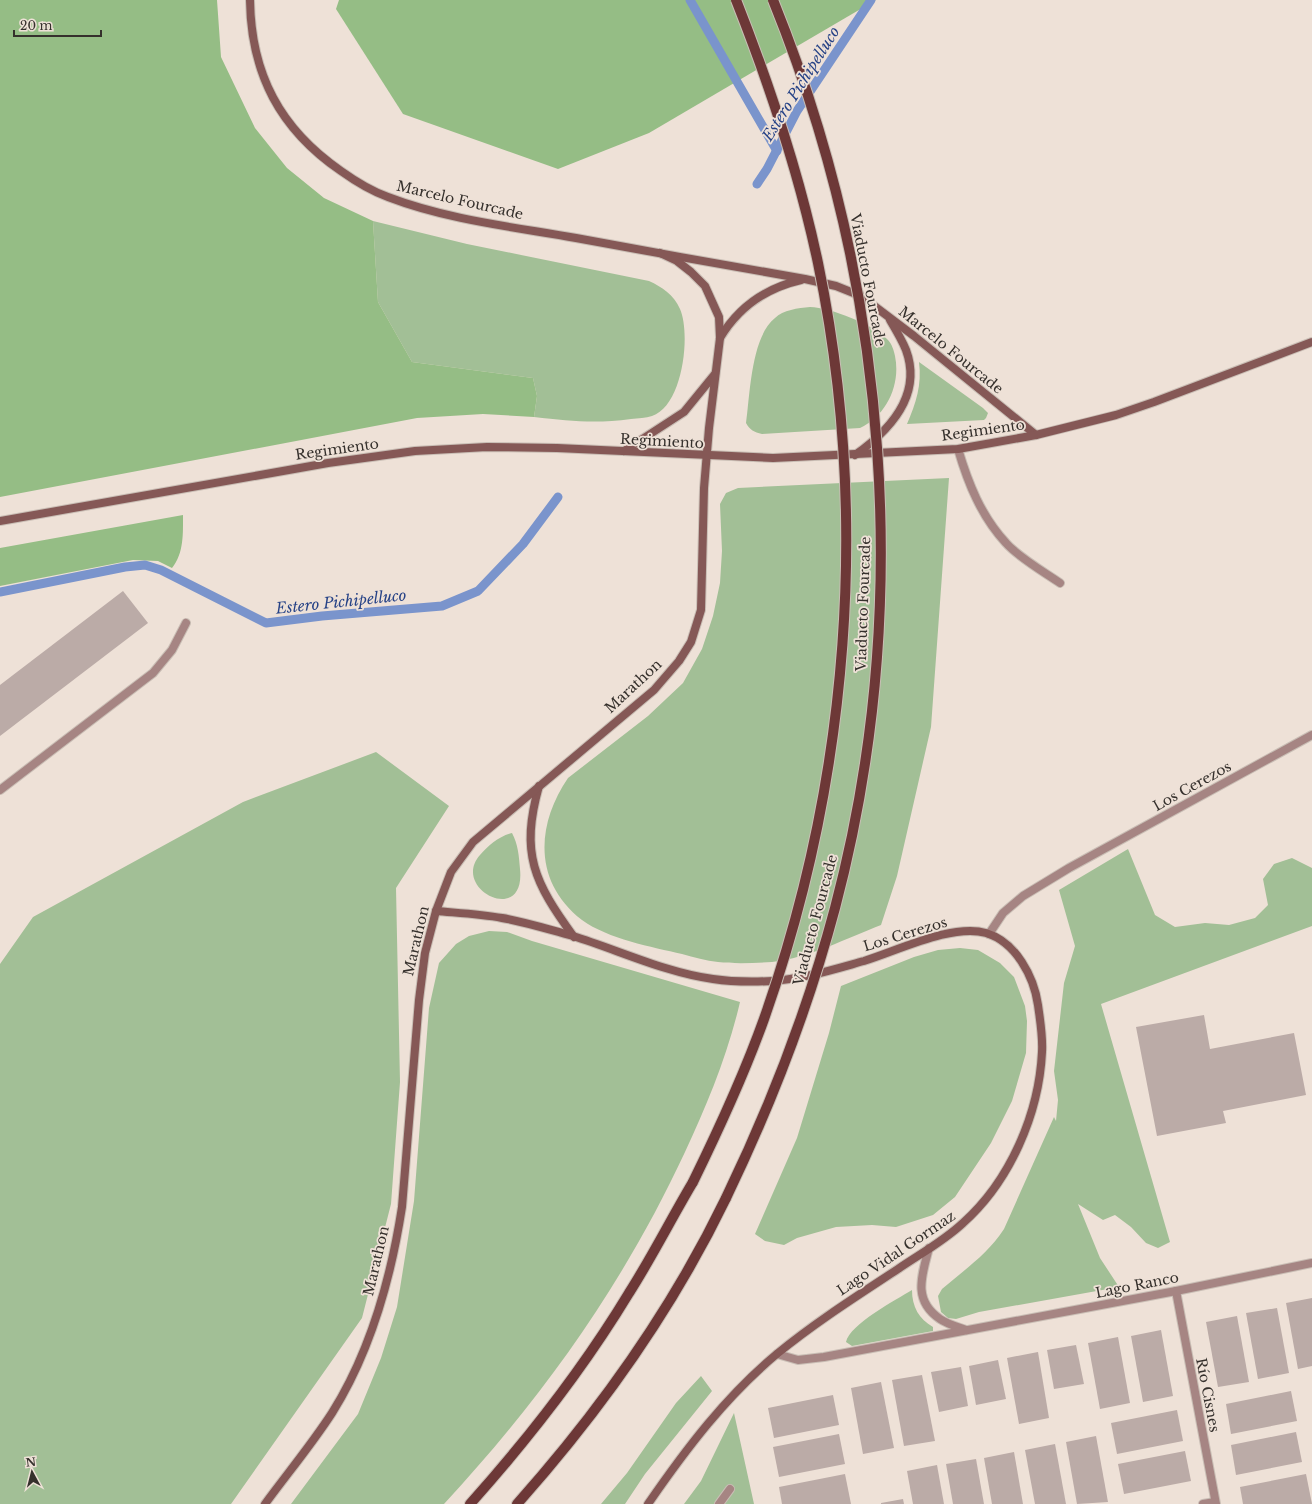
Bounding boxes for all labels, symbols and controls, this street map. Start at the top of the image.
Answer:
scale bar [14,12,101,38]
text: 20 m [20,18,52,33]
water label: Estero Pichipelluco [757,23,844,145]
street label: Marcelo Fourcade [395,177,525,223]
street label: Viaducto Fourcade [846,211,890,348]
street label: Marcelo Fourcade [895,302,1007,398]
street label: Regimiento [940,415,1026,445]
street label: Regimiento [620,430,704,452]
street label: Regimiento [294,434,380,464]
street label: Viaducto Fourcade [852,536,874,673]
water label: Estero Pichipelluco [274,585,407,618]
street label: Marathon [601,655,665,717]
street label: Los Cerezos [1150,757,1234,815]
street label: Viaducto Fourcade [789,853,841,988]
street label: Marathon [399,904,433,978]
street label: Los Cerezos [861,913,949,955]
street label: Lago Vidal Gormaz [833,1207,959,1299]
street label: Marathon [359,1224,393,1298]
street label: Lago Ranco [1094,1268,1180,1302]
street label: Río Cisnes [1192,1356,1224,1434]
north arrow [12,1452,52,1492]
text: N [25,1454,37,1470]

